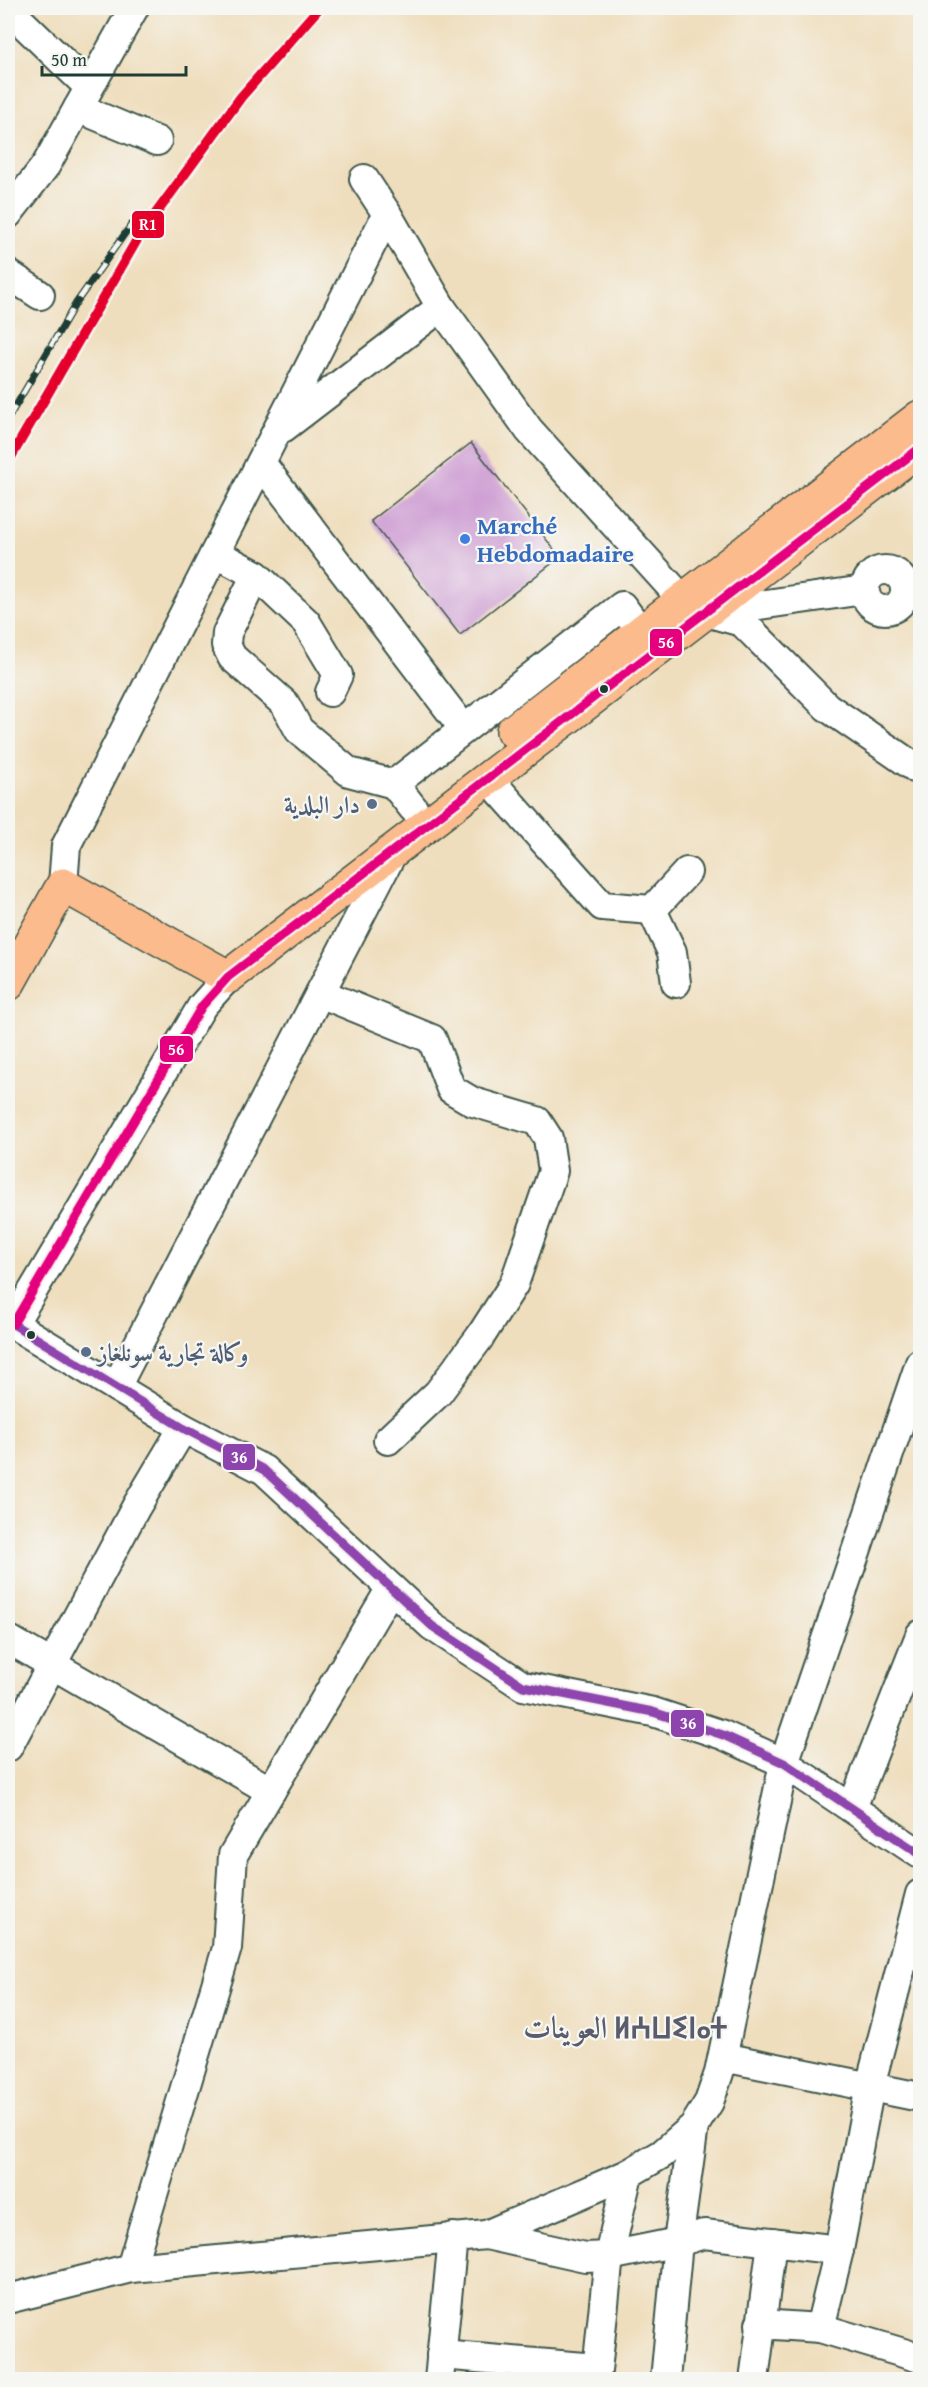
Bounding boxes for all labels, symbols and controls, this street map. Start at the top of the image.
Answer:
scale bar [42,39,186,77]
text: 50 m [51,46,87,73]
line badge: R1 [131,210,165,239]
text: R1 [139,212,157,236]
place label: Marché Hebdomadaire [477,508,634,571]
marker: Marché Hebdomadaire [458,532,472,546]
line badge: 56 [649,628,683,657]
text: 56 [658,630,674,654]
unlabelled marker [598,683,610,695]
place label: دار البلدية [284,787,360,822]
marker: دار البلدية [365,797,379,811]
line badge: 56 [159,1035,194,1063]
text: 56 [168,1037,184,1061]
unlabelled marker [25,1329,37,1341]
place label: وكالة تجارية سونلغاز [95,1335,248,1370]
marker: وكالة تجارية سونلغاز [79,1345,93,1359]
line badge: 36 [222,1443,256,1471]
text: 36 [231,1445,247,1469]
line badge: 36 [670,1709,705,1738]
text: 36 [680,1711,696,1735]
district label: العوينات ⵍⵄⵡⵉⵏⴰⵜ [523,2005,727,2049]

